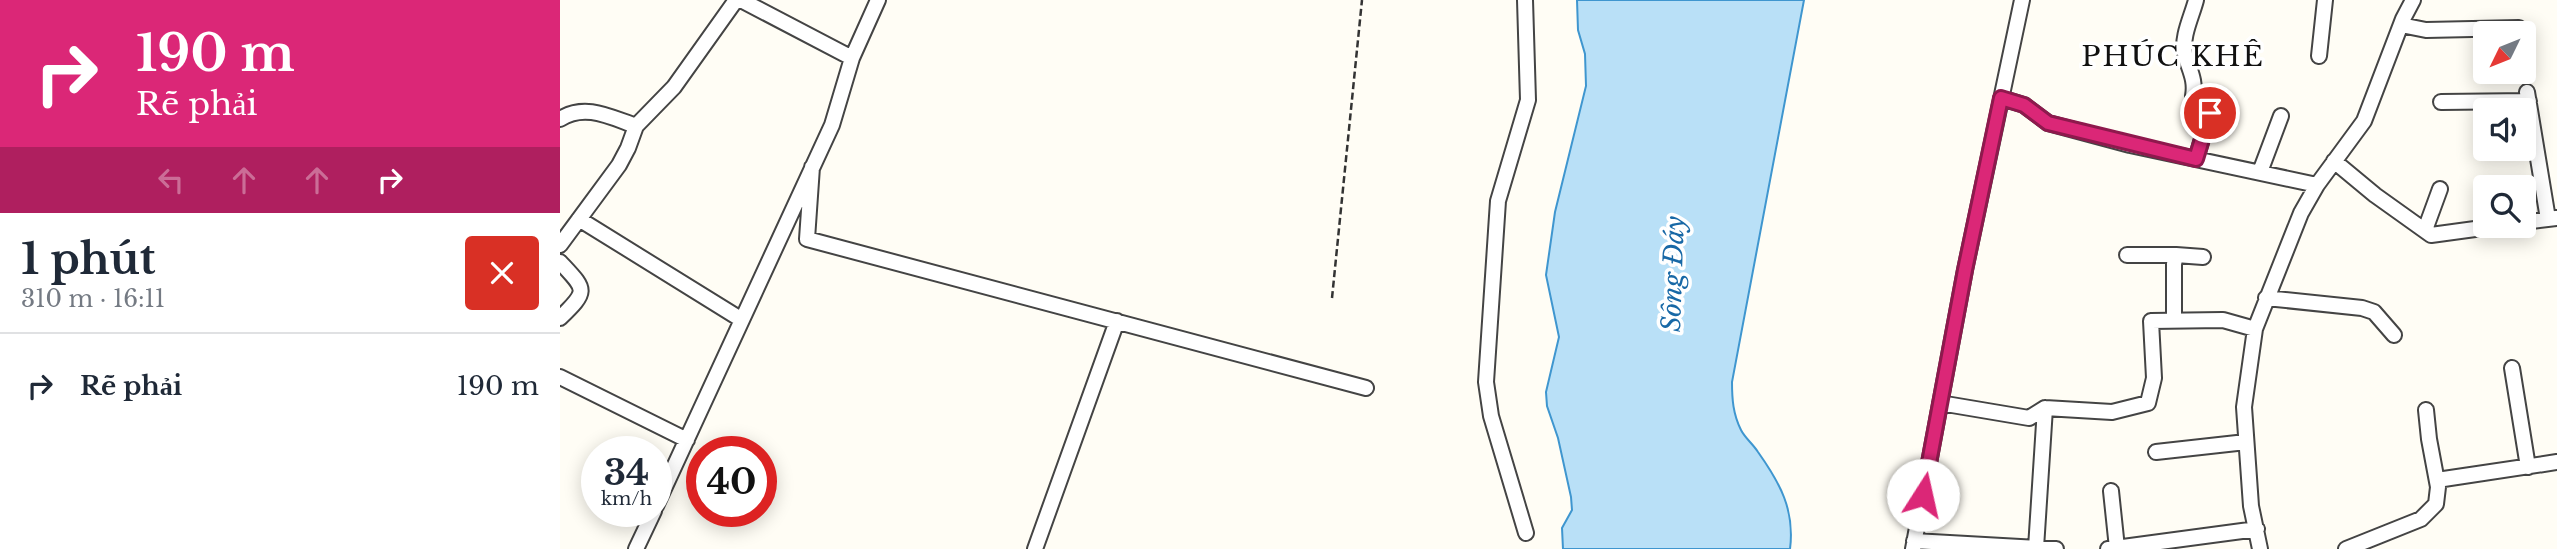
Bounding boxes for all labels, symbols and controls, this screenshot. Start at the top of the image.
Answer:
north arrow [2473,21,2536,84]
map controls [2473,21,2536,238]
text: 190 m [136,23,295,84]
icon: right [21,28,112,119]
district label: PHÚC KHÊ [2081,39,2265,74]
pin [2180,83,2240,143]
text: Rẽ phải [136,84,257,124]
icon: arrive [2191,94,2229,132]
button: sound [2473,98,2536,161]
icon: left [152,161,190,199]
icon: ahead [225,161,263,199]
icon: ahead [298,161,336,199]
icon: right [371,161,409,199]
button: search [2473,175,2536,238]
water label: Sông Đáy [1655,215,1691,333]
text: 1 phút [21,233,156,285]
button: close [465,236,539,310]
text: 310 m · 16:11 [21,285,165,313]
icon: right [21,367,59,405]
text: Rẽ phải [80,370,182,402]
text: 190 m [457,370,539,402]
speed limit sign: 40 [686,436,777,527]
text: 34 [604,451,649,494]
position arrow [1886,458,1960,532]
text: km/h [601,488,652,510]

